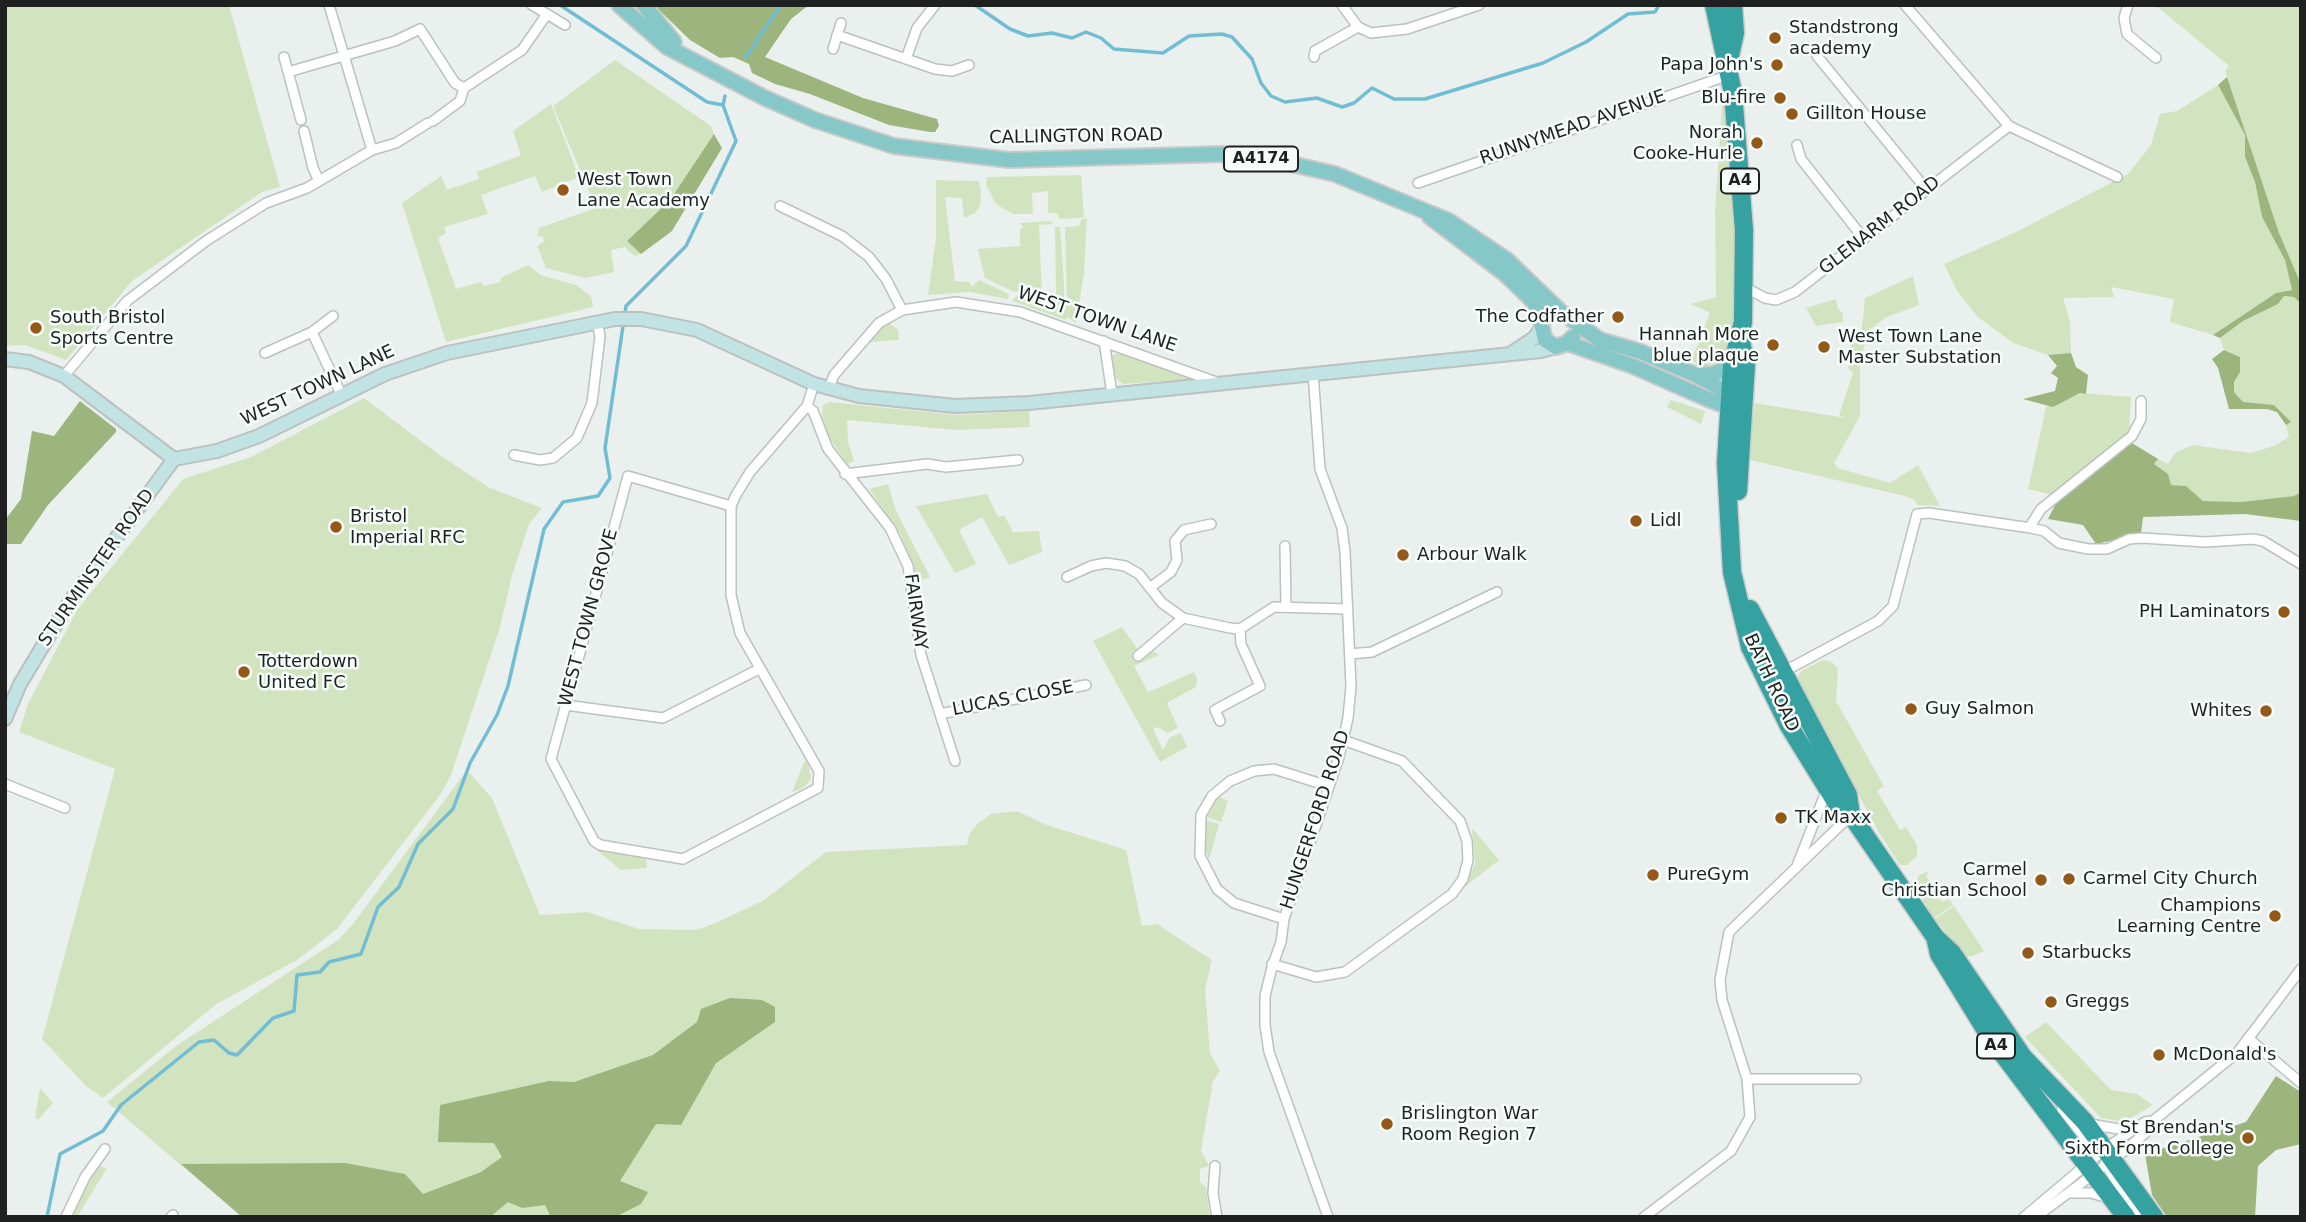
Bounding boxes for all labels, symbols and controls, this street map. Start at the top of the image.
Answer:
place label: Standstrong academy [1789,17,1899,60]
marker: Standstrong academy [1767,30,1783,46]
place label: Papa John's [1660,54,1763,76]
marker: Papa John's [1769,57,1785,73]
street label: RUNNYMEAD AVENUE [1477,86,1669,170]
place label: Blu-fire [1701,87,1766,109]
marker: Blu-fire [1772,90,1788,106]
place label: Gillton House [1806,103,1927,125]
marker: Gillton House [1784,106,1800,122]
place label: Norah Cooke-Hurle [1633,122,1743,164]
street label: CALLINGTON ROAD [989,125,1163,149]
marker: Norah Cooke-Hurle [1749,135,1765,151]
road number: A4174 [1224,146,1298,172]
road number: A4 [1721,168,1759,194]
place label: West Town Lane Academy [577,169,710,212]
street label: GLENARM ROAD [1815,172,1945,280]
marker: West Town Lane Academy [555,182,571,198]
street label: WEST TOWN LANE [1015,283,1179,357]
place label: The Codfather [1475,306,1604,328]
place label: South Bristol Sports Centre [50,307,174,350]
marker: The Codfather [1610,309,1626,325]
marker: South Bristol Sports Centre [28,320,44,336]
place label: Hannah More blue plaque [1639,324,1759,366]
place label: West Town Lane Master Substation [1838,326,2001,368]
marker: Hannah More blue plaque [1765,337,1781,353]
marker: West Town Lane Master Substation [1816,339,1832,355]
street label: WEST TOWN LANE [238,341,398,431]
street label: STURMINSTER ROAD [35,485,159,651]
place label: Bristol Imperial RFC [350,506,465,548]
place label: Lidl [1650,510,1681,532]
marker: Lidl [1628,513,1644,529]
marker: Bristol Imperial RFC [328,519,344,535]
street label: WEST TOWN GROVE [555,527,623,709]
place label: Arbour Walk [1417,544,1527,566]
marker: Arbour Walk [1395,547,1411,563]
street label: FAIRWAY [899,572,931,652]
place label: PH Laminators [2139,601,2270,623]
marker: PH Laminators [2276,604,2292,620]
street label: BATH ROAD [1739,630,1803,736]
place label: Totterdown United FC [258,651,358,694]
marker: Totterdown United FC [236,664,252,680]
street label: LUCAS CLOSE [950,677,1076,721]
place label: Guy Salmon [1925,698,2034,720]
place label: Whites [2190,700,2252,722]
marker: Guy Salmon [1903,701,1919,717]
marker: Whites [2258,703,2274,719]
street label: HUNGERFORD ROAD [1277,728,1355,912]
place label: TK Maxx [1795,807,1871,829]
marker: TK Maxx [1773,810,1789,826]
place label: Carmel Christian School [1881,859,2027,902]
place label: PureGym [1667,864,1749,886]
marker: PureGym [1645,867,1661,883]
place label: Carmel City Church [2083,868,2258,890]
marker: Carmel City Church [2061,871,2077,887]
marker: Carmel Christian School [2033,872,2049,888]
place label: Champions Learning Centre [2117,895,2261,937]
marker: Champions Learning Centre [2267,908,2283,924]
place label: Starbucks [2042,942,2131,964]
marker: Starbucks [2020,945,2036,961]
place label: Greggs [2065,991,2129,1013]
marker: Greggs [2043,994,2059,1010]
road number: A4 [1977,1034,2015,1058]
place label: McDonald's [2173,1044,2276,1066]
marker: McDonald's [2151,1047,2167,1063]
place label: Brislington War Room Region 7 [1401,1103,1538,1146]
marker: Brislington War Room Region 7 [1379,1116,1395,1132]
place label: St Brendan's Sixth Form College [2065,1117,2234,1160]
marker: St Brendan's Sixth Form College [2240,1130,2256,1146]

